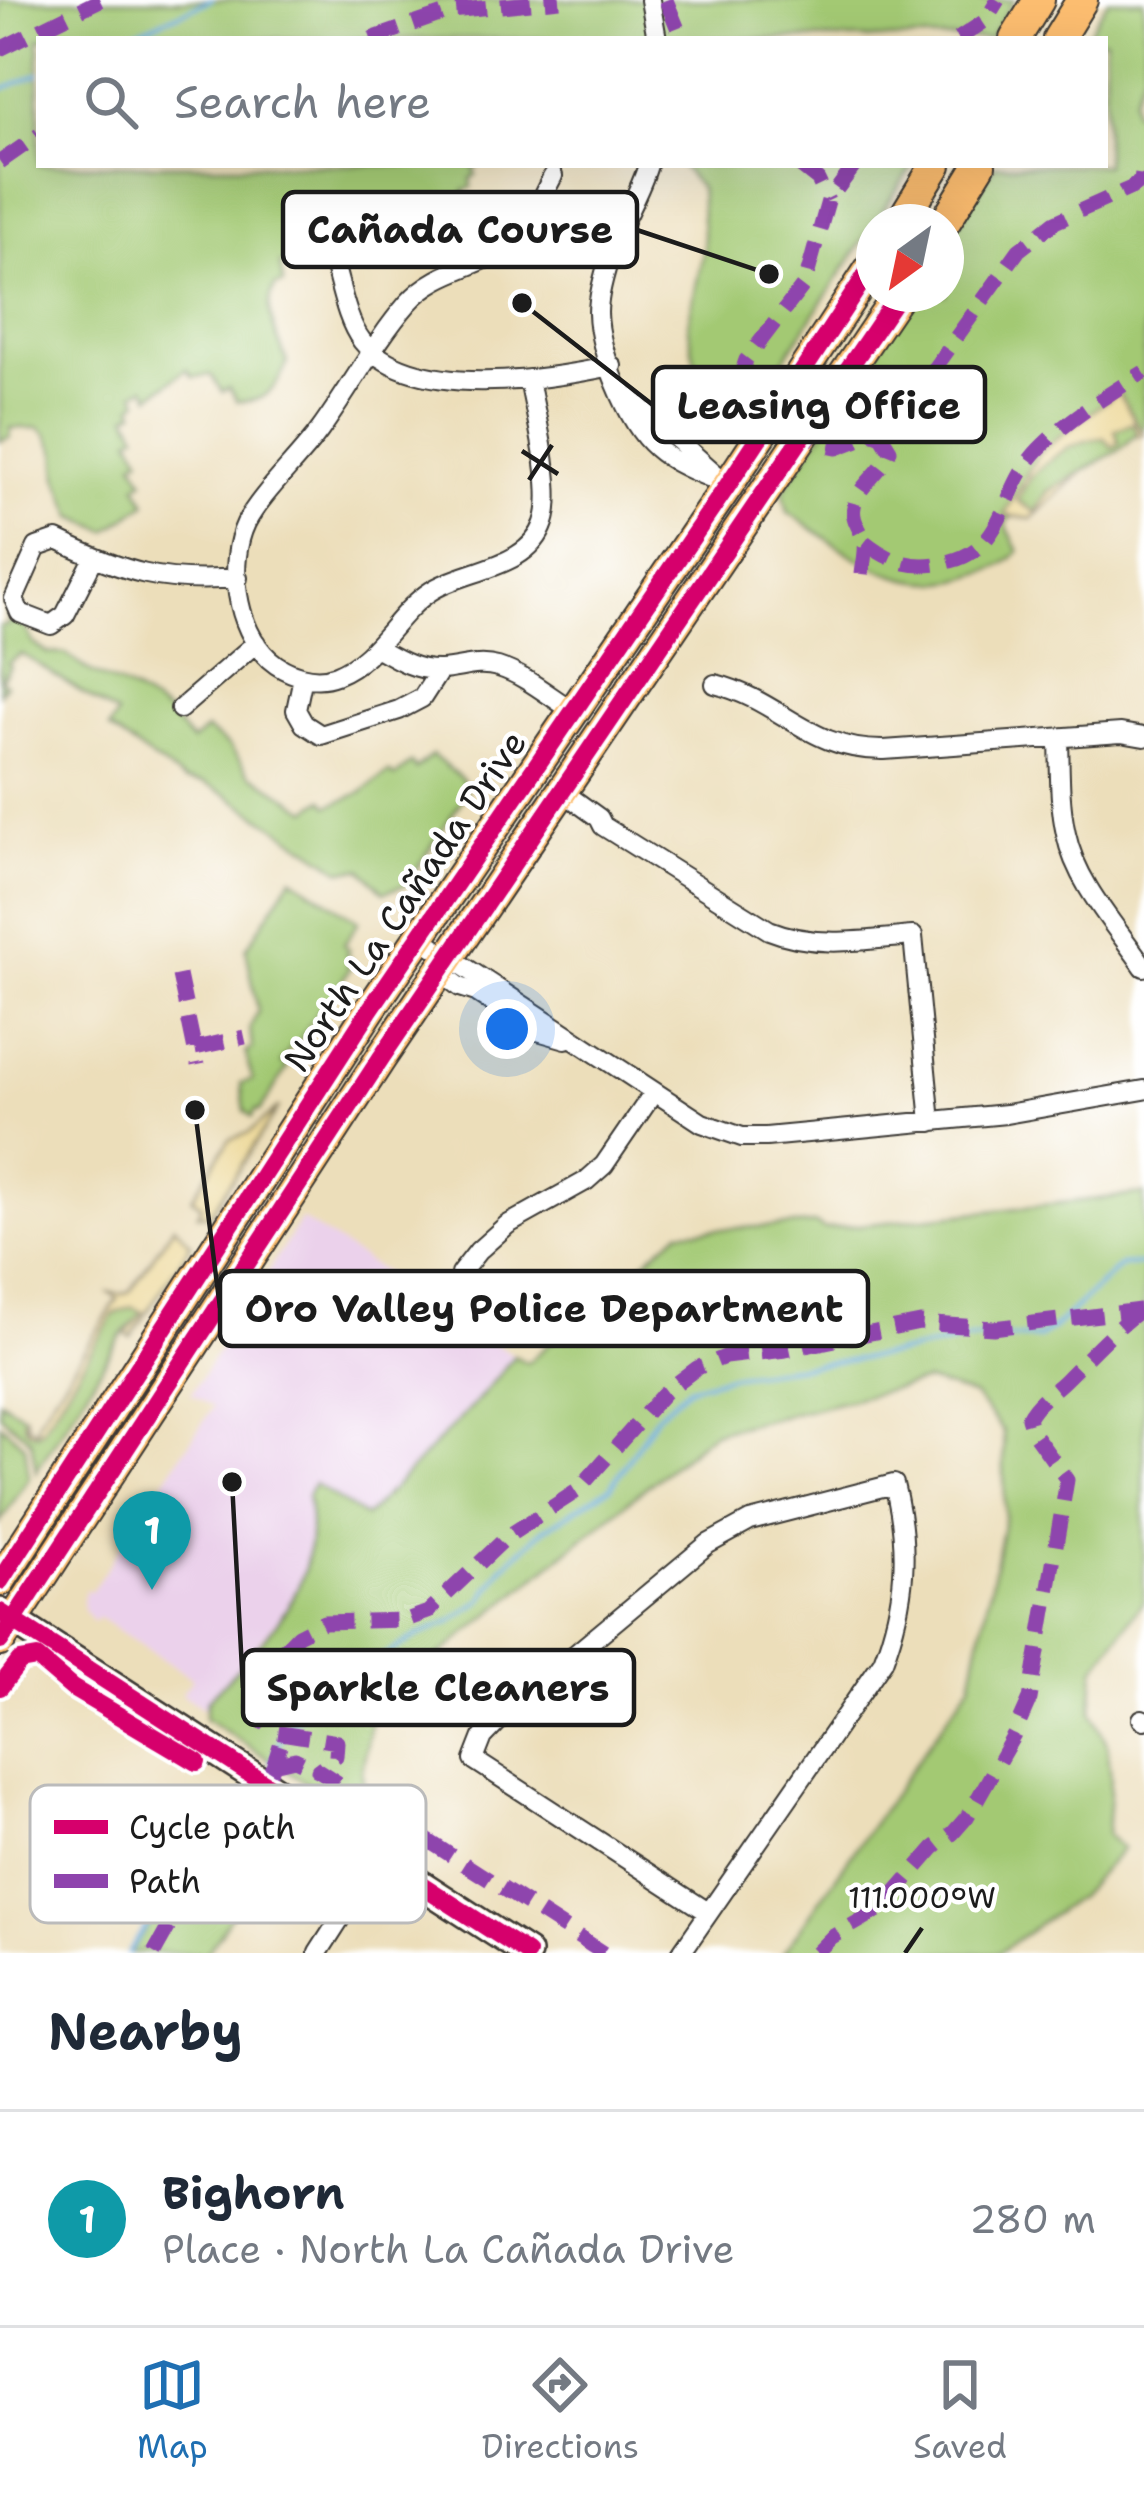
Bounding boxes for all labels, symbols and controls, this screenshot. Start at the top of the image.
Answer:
search box [36,36,1108,168]
icon: search [78,69,144,135]
text: Search here [174,72,431,132]
callout: Cañada Course [283,192,637,267]
text: Cañada Course [307,203,613,255]
north arrow [856,204,964,312]
callout: Leasing Office [653,367,985,442]
text: Leasing Office [677,379,961,431]
street label: North La Cañada Drive [272,721,538,1081]
your location [477,999,537,1059]
callout: Oro Valley Police Department [220,1271,868,1346]
text: Oro Valley Police Department [244,1282,844,1334]
pin: 1 [113,1491,191,1590]
callout: Sparkle Cleaners [243,1650,634,1725]
text: Sparkle Cleaners [266,1661,610,1713]
legend [30,1785,426,1923]
text: Cycle path [129,1805,296,1850]
text: Path [129,1859,201,1904]
text: 111.000°W [848,1877,996,1918]
text: Nearby [48,1997,243,2065]
text: Bighorn [162,2163,345,2223]
text: 1 [78,2193,96,2245]
text: 280 m [969,2193,1096,2245]
text: Place · North La Cañada Drive [162,2223,735,2275]
tab: Map [137,2352,208,2469]
tab: Directions [482,2352,639,2469]
tab: Saved [913,2352,1007,2469]

